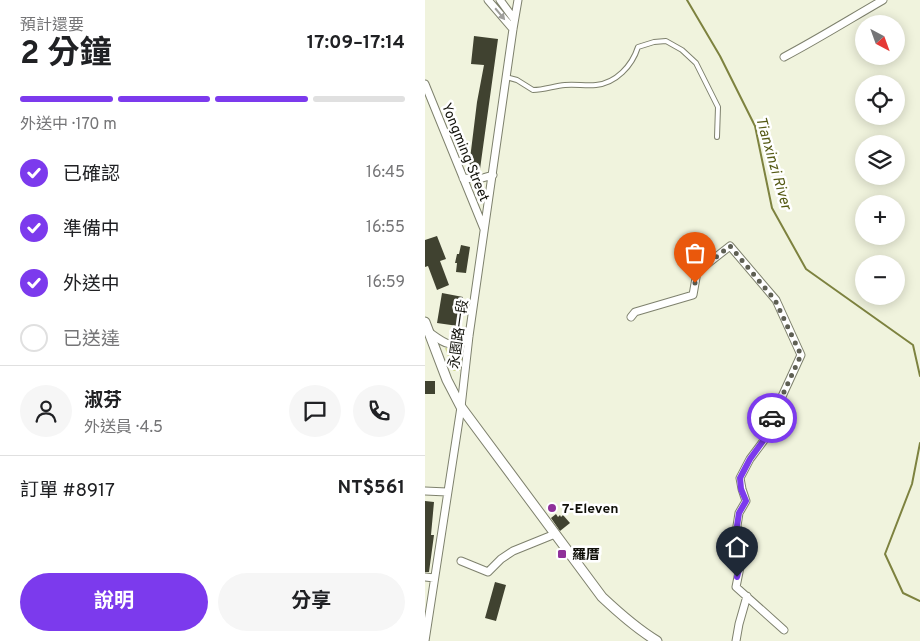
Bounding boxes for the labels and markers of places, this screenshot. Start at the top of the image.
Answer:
pin [674,232,716,283]
place label: 7-Eleven [562,501,619,518]
marker: 7-Eleven [546,502,558,514]
pin [716,526,758,577]
place label: 羅厝 [572,547,600,564]
marker: 羅厝 [556,548,568,560]

